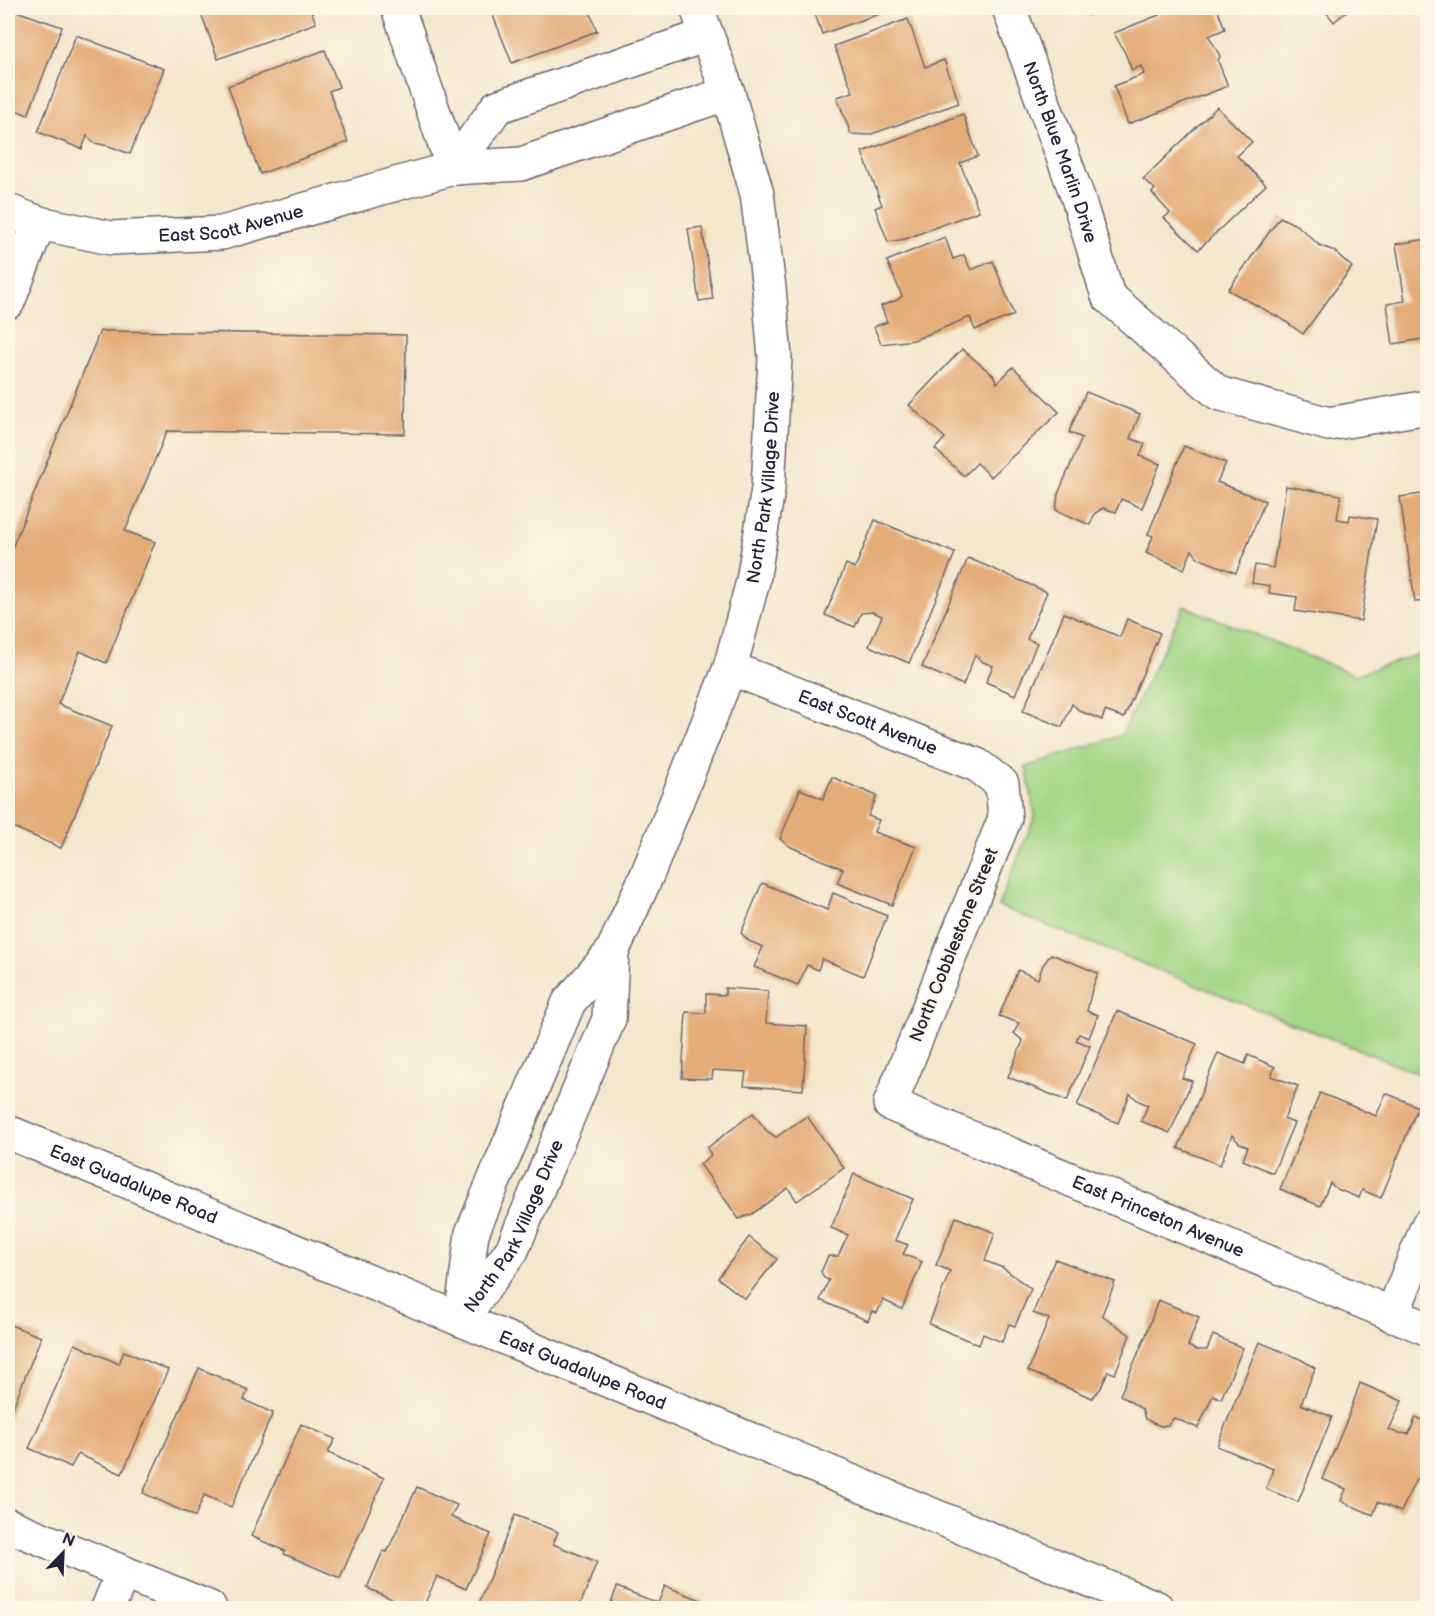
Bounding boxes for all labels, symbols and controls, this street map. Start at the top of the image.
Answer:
street label: North Blue Marlin Drive [1019,59,1102,246]
street label: East Scott Avenue [158,200,306,246]
street label: North Park Village Drive [742,391,784,585]
street label: East Scott Avenue [795,685,941,759]
street label: North Cobblestone Street [905,844,1003,1045]
street label: North Park Village Drive [460,1136,568,1316]
street label: East Guadalupe Road [47,1140,220,1228]
street label: East Princeton Avenue [1069,1171,1248,1262]
street label: East Guadalupe Road [496,1326,669,1414]
north arrow [33,1523,93,1583]
text: N [59,1529,78,1552]

